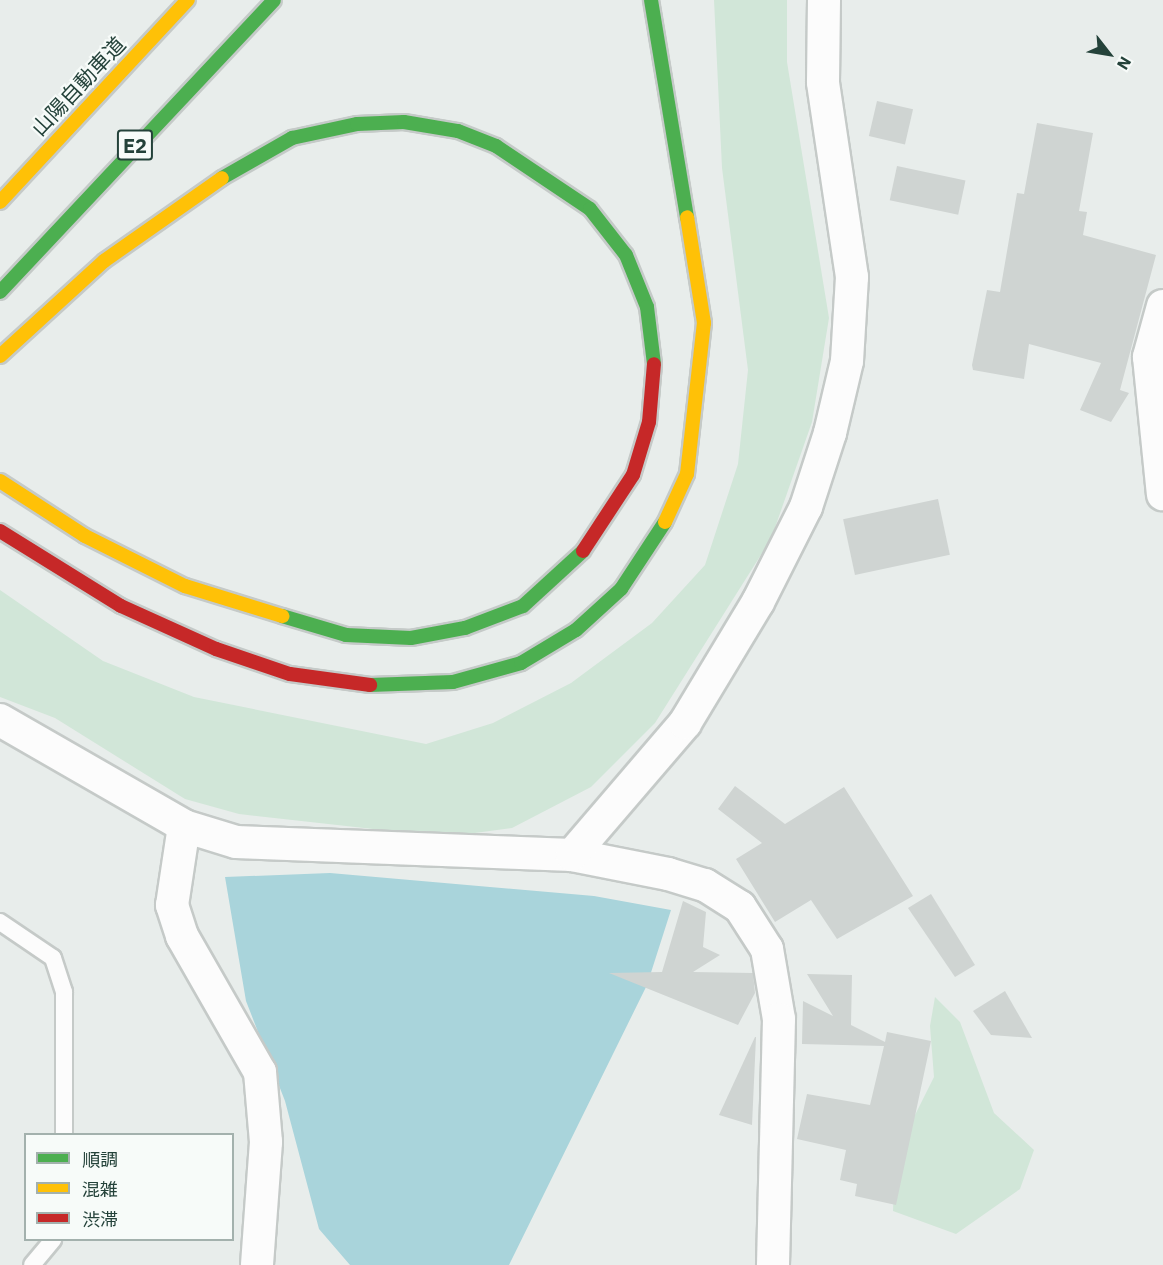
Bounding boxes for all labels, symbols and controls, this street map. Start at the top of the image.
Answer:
north arrow [1079,24,1139,84]
street label: 山陽自動車道 [26,31,130,141]
text: N [1113,53,1136,73]
road number: E2 [116,128,154,162]
legend [24,1133,234,1241]
text: 順調 [82,1148,118,1171]
text: 混雑 [82,1178,118,1201]
text: 渋滞 [82,1208,118,1231]

